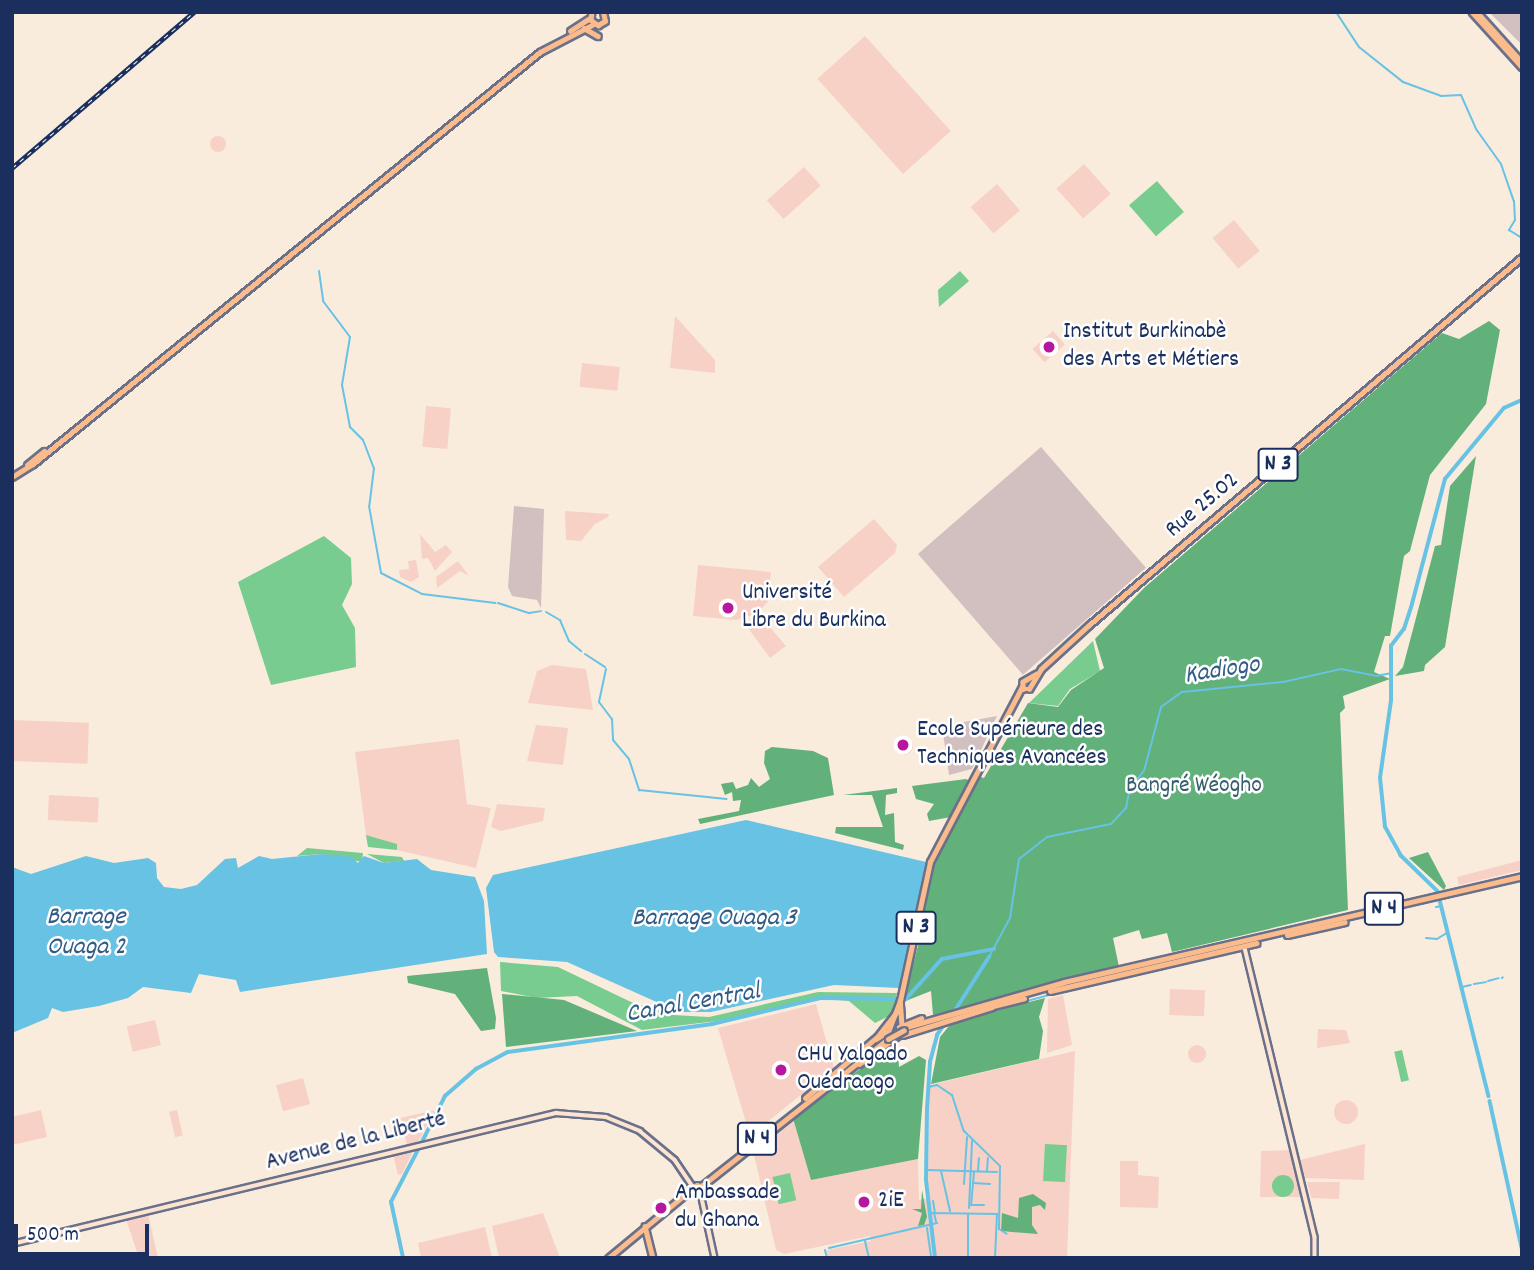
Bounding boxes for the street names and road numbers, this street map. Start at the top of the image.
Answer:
road number: N 3 [1257,446,1299,485]
street label: Rue 25.02 [1160,467,1246,545]
road number: N 4 [1363,890,1405,928]
road number: N 3 [895,909,937,948]
street label: Avenue de la Liberté [263,1106,449,1178]
road number: N 4 [736,1120,778,1158]

